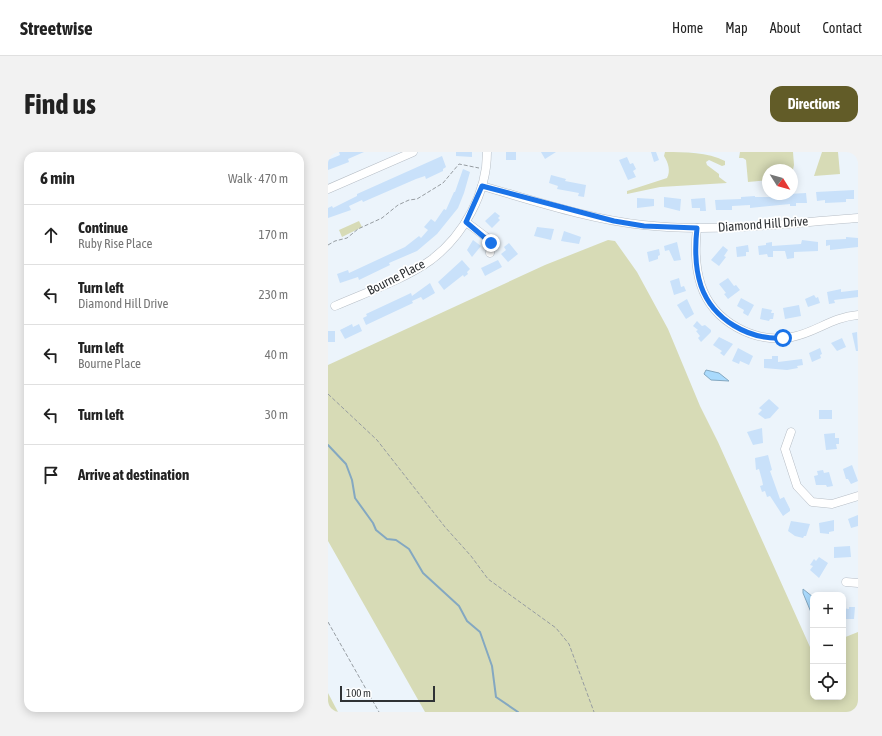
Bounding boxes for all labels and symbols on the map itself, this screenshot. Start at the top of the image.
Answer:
north arrow [762,164,798,200]
street label: Diamond Hill Drive [717,213,809,235]
route end [482,234,500,252]
street label: Bourne Place [365,256,428,298]
route start [774,329,792,347]
scale bar [340,684,435,703]

